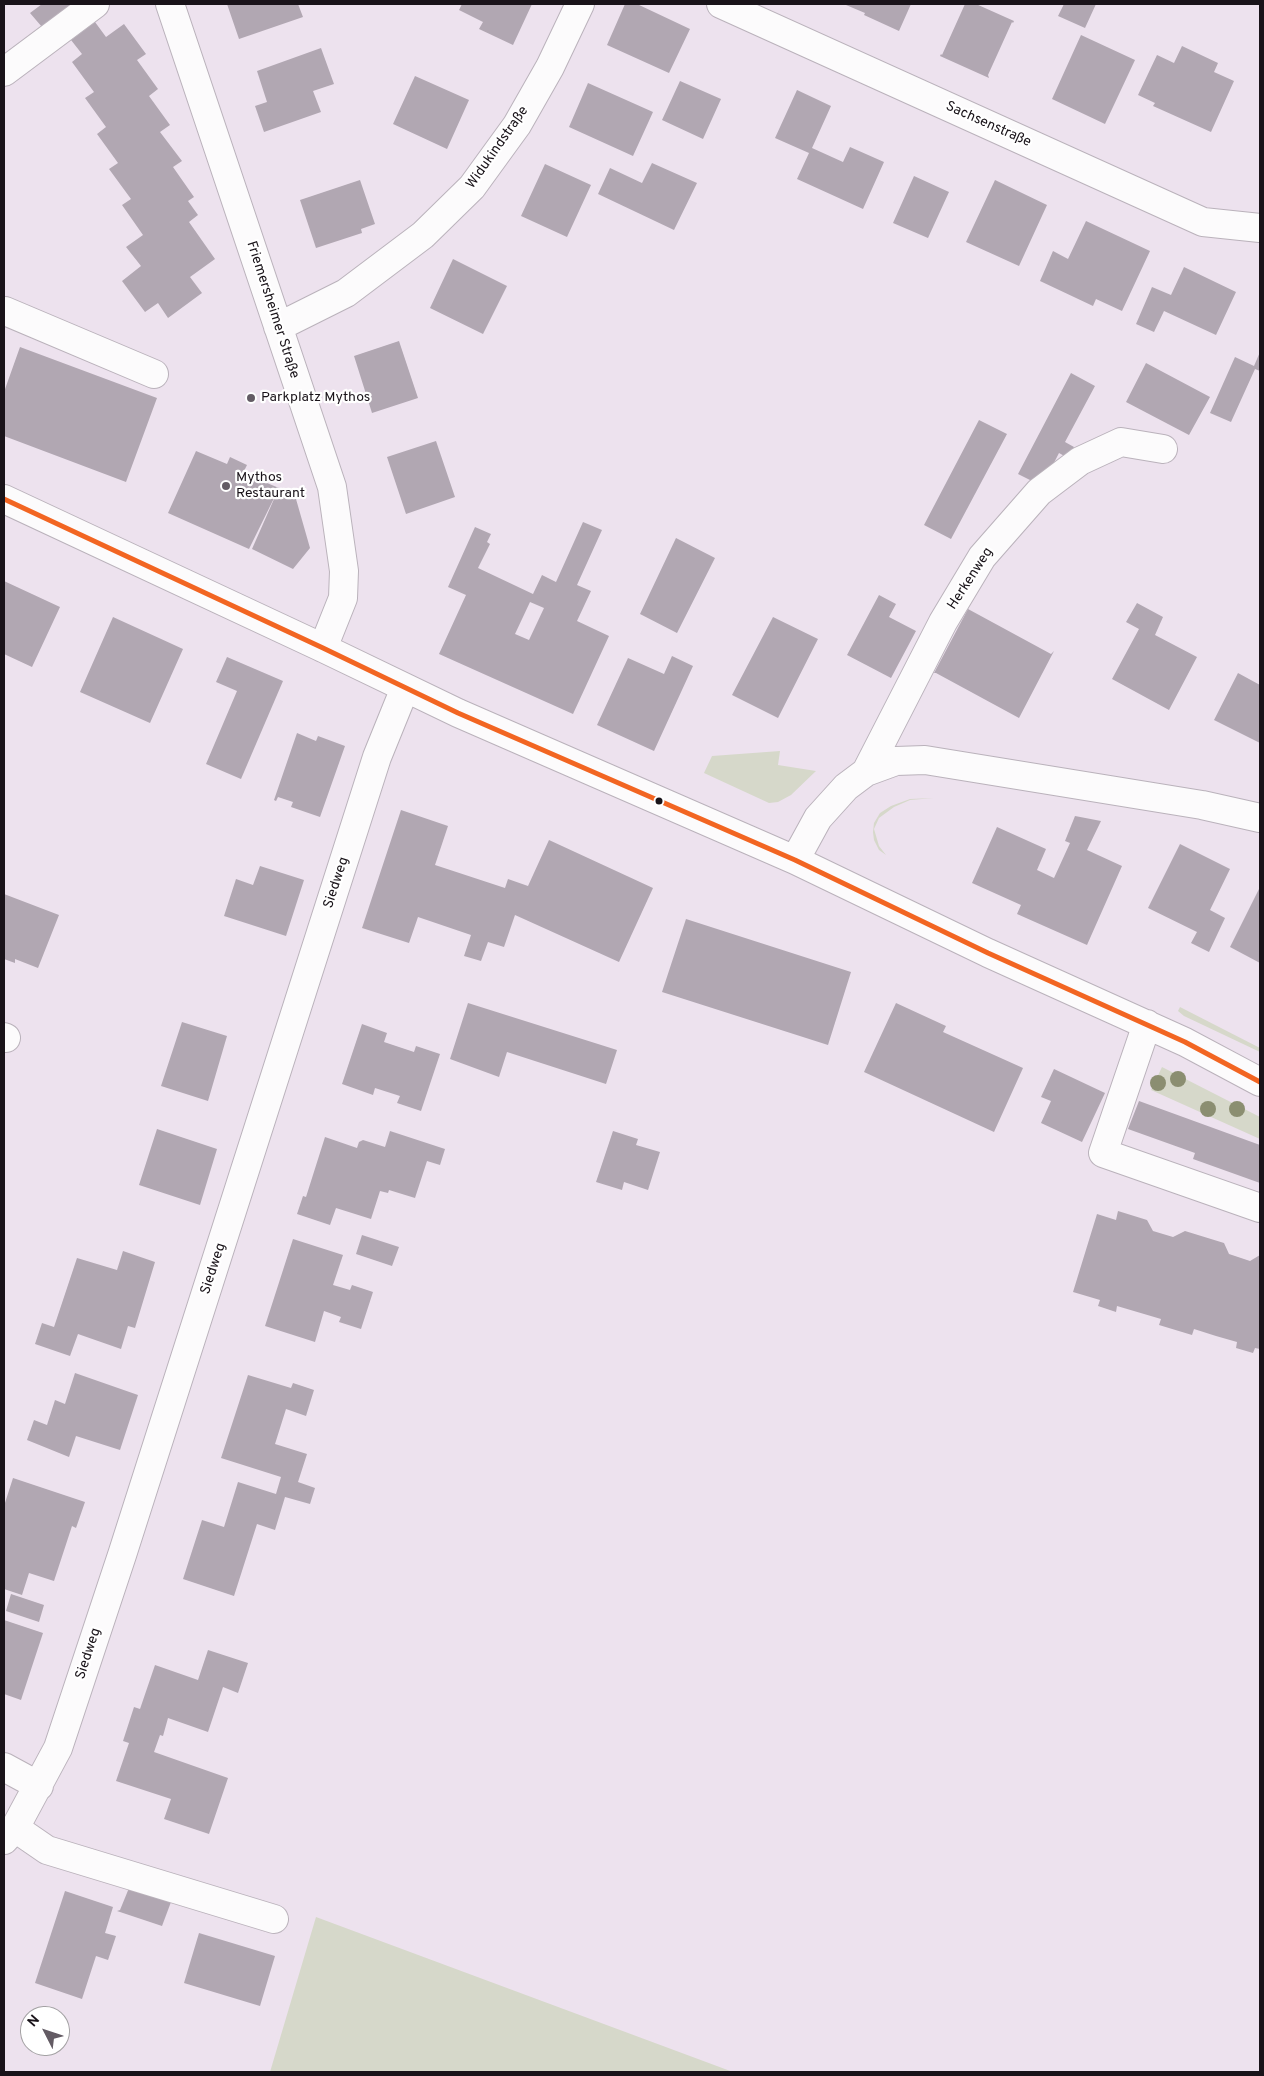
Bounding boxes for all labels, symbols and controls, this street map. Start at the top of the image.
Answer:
street label: Sachsenstraße [943,99,1033,151]
street label: Widukindstraße [463,103,533,193]
street label: Friemersheimer Straße [242,239,302,381]
place label: Parkplatz Mythos [261,390,370,406]
marker: Parkplatz Mythos [245,392,257,404]
place label: Mythos Restaurant [236,470,305,502]
marker: Mythos Restaurant [220,480,232,492]
street label: Herkenweg [945,545,997,613]
unlabelled marker [654,796,664,806]
street label: Siedweg [321,855,353,911]
street label: Siedweg [198,1241,230,1297]
street label: Siedweg [73,1626,105,1682]
north arrow [20,2006,70,2056]
text: N [24,2012,44,2031]

